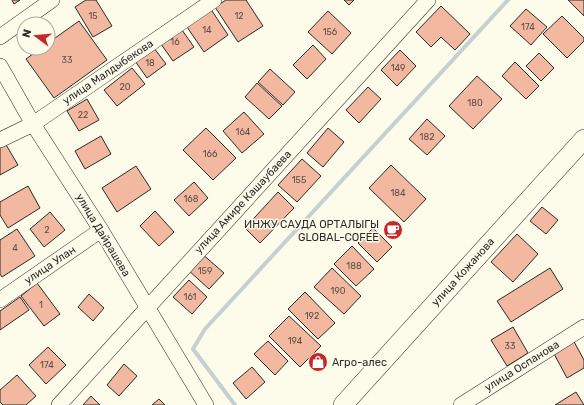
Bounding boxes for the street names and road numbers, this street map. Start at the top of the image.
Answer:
street label: улица Малдыбекова [60,37,156,107]
street label: улица Амире Кашаубаева [192,148,294,256]
street label: улица Дайрашева [73,191,133,279]
street label: улица Кожанова [429,235,497,309]
street label: улица Улан [22,243,78,287]
street label: улица Оспанова [482,338,562,394]

